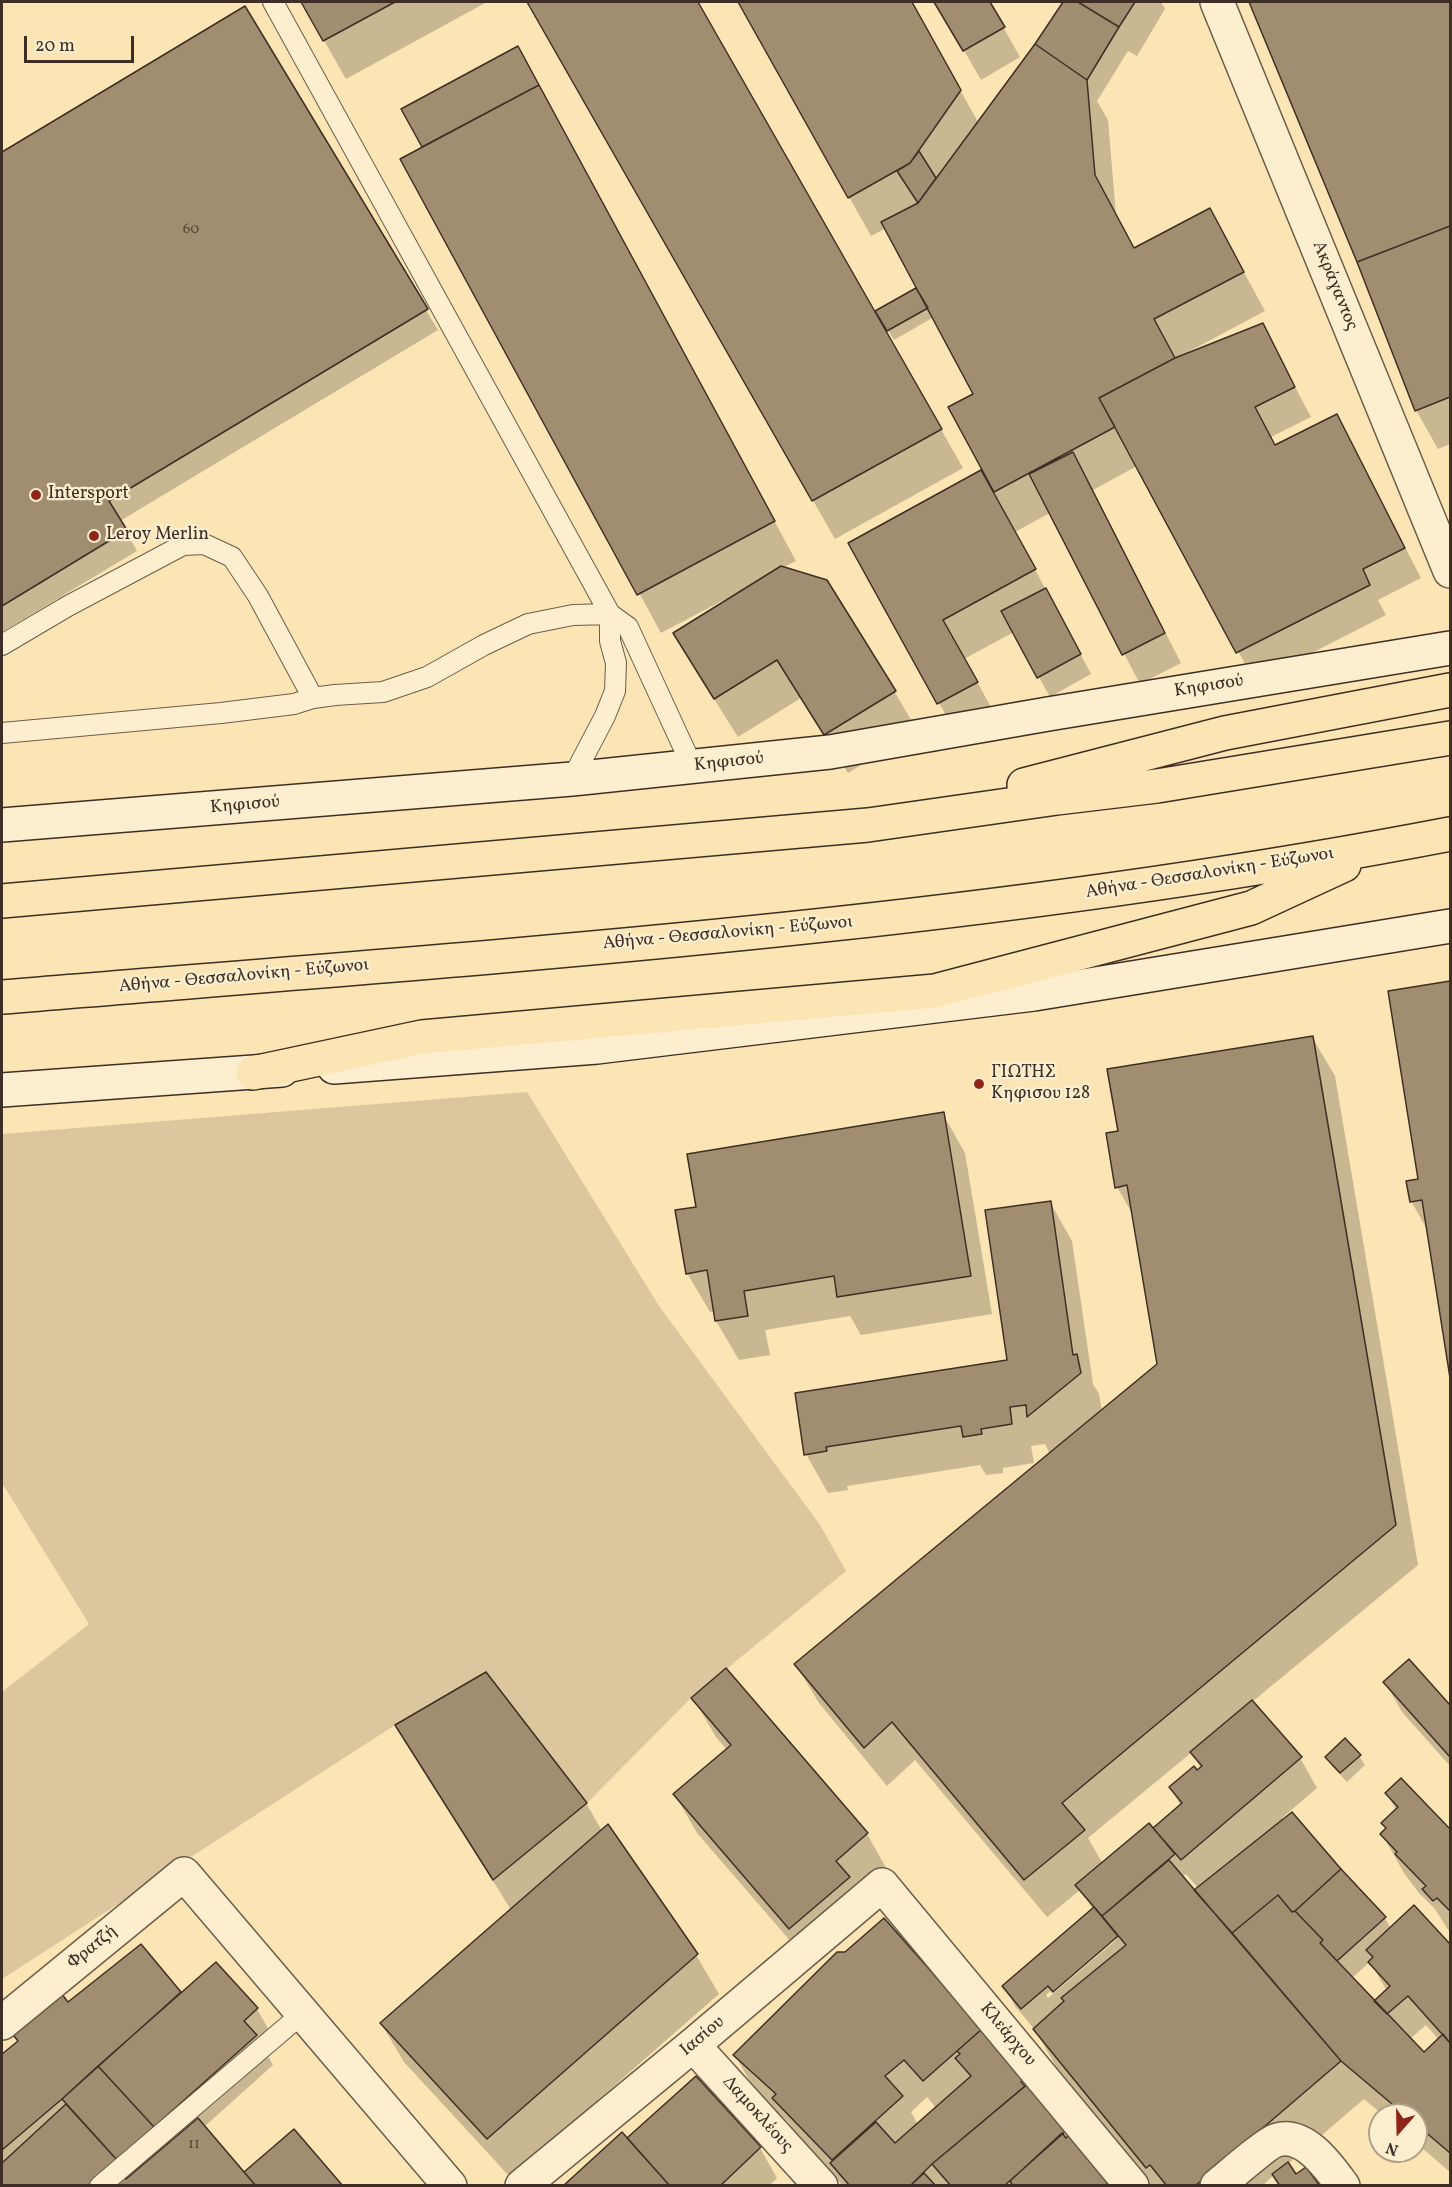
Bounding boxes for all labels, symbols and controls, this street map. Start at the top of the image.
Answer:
scale bar [27,24,136,62]
text: 20 m [35,34,75,59]
house number: 60 [183,221,199,239]
street label: Ακράγαντος [1306,238,1362,334]
place label: Intersport [48,484,129,506]
marker: Intersport [29,488,43,502]
place label: Leroy Merlin [106,525,209,547]
marker: Leroy Merlin [87,529,101,543]
street label: Κηφισού [1173,671,1245,703]
street label: Κηφισού [693,749,765,777]
street label: Κηφισού [209,792,281,820]
street label: Αθήνα - Θεσσαλονίκη - Εύζωνοι [1084,844,1336,904]
street label: Αθήνα - Θεσσαλονίκη - Εύζωνοι [602,912,854,956]
street label: Αθήνα - Θεσσαλονίκη - Εύζωνοι [118,955,370,999]
place label: ΓΙΩΤΗΣ Κηφισου 128 [991,1063,1090,1106]
marker: ΓΙΩΤΗΣ Κηφισου 128 [972,1077,986,1091]
street label: Φρατζή [64,1921,122,1975]
street label: Κλεάρχου [974,1999,1040,2071]
street label: Ιασίου [676,2012,730,2062]
street label: Δαμοκλέους [717,2072,797,2158]
north arrow [1368,2103,1428,2163]
house number: 11 [188,2136,200,2154]
text: N [1383,2136,1402,2160]

